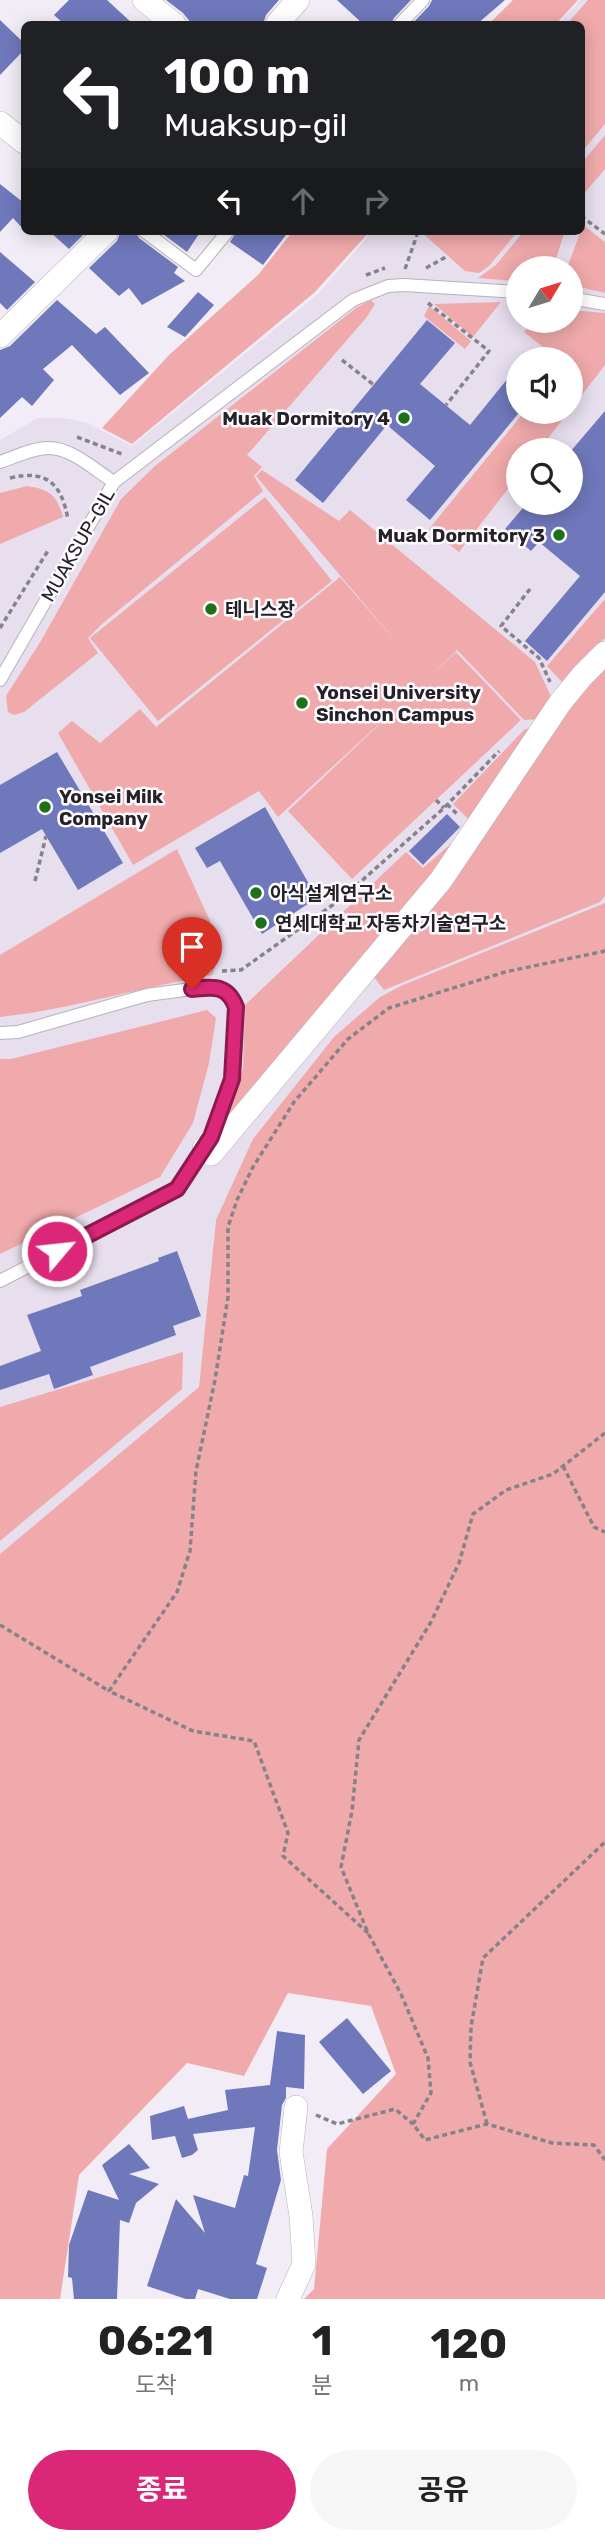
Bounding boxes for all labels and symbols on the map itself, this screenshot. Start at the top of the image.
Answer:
north arrow [506,256,583,332]
place label: Muak Dormitory 4 [222,407,390,430]
marker: Muak Dormitory 4 [396,410,412,426]
street label: MUAKSUP-GIL [36,484,120,606]
place label: Muak Dormitory 3 [378,524,545,547]
marker: Muak Dormitory 3 [551,527,567,543]
place label: 테니스장 [225,598,295,621]
marker: 테니스장 [203,601,219,617]
place label: Yonsei University Sinchon Campus [316,681,481,726]
marker: Yonsei University Sinchon Campus [294,695,310,711]
place label: Yonsei Milk Company [59,785,163,830]
marker: Yonsei Milk Company [37,799,53,815]
place label: 아식설계연구소 [270,882,392,905]
marker: 아식설계연구소 [248,885,264,901]
place label: 연세대학교 자동차기술연구소 [275,912,506,935]
marker: 연세대학교 자동차기술연구소 [253,915,269,931]
pin [162,917,222,989]
position arrow [20,1214,94,1288]

